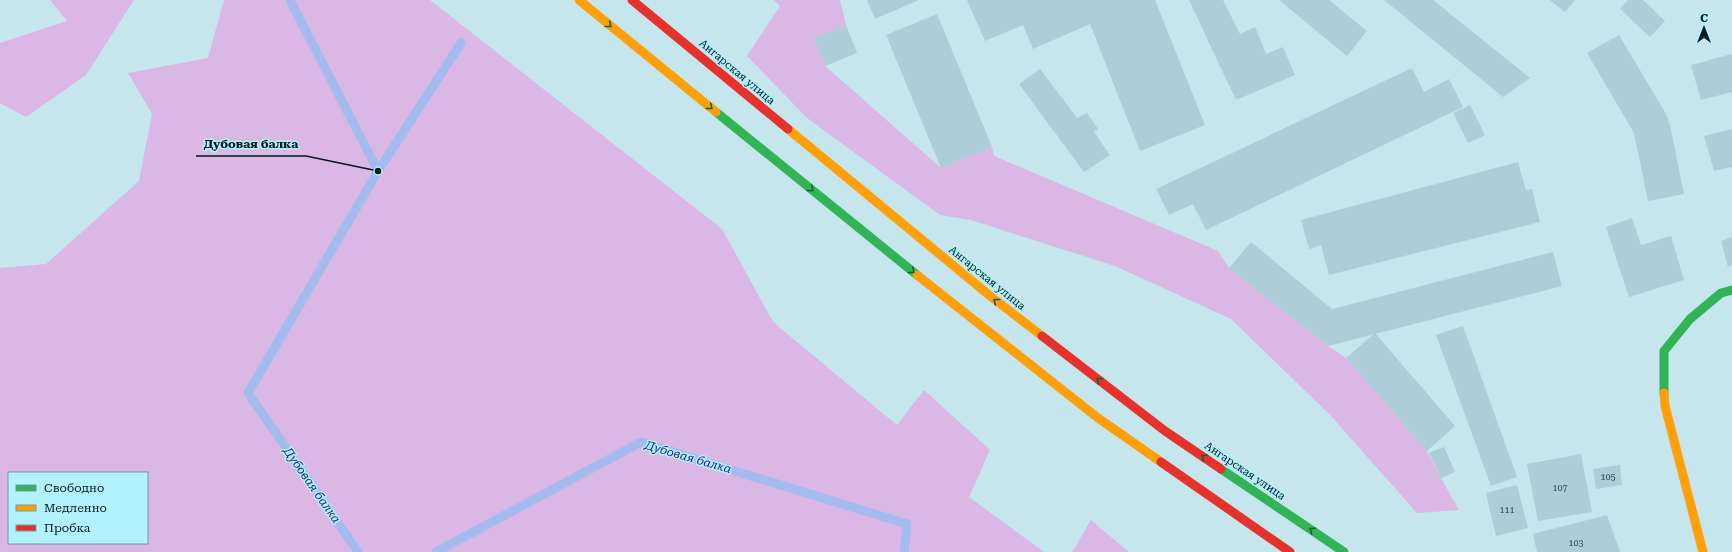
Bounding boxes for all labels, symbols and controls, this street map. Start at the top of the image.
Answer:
north arrow [1684,8,1724,48]
text: С [1700,12,1708,25]
one-way arrow [605,20,612,27]
street label: Ангарская улица [697,37,777,107]
one-way arrow [705,102,713,109]
callout: Дубовая балка [196,132,306,156]
text: Дубовая балка [204,137,298,151]
one-way arrow [806,184,813,191]
street label: Ангарская улица [946,243,1028,313]
one-way arrow [907,266,914,273]
one-way arrow [994,299,1001,306]
one-way arrow [1097,378,1104,385]
water label: Дубовая балка [642,438,733,476]
street label: Ангарская улица [1202,439,1288,503]
water label: Дубовая балка [280,444,343,526]
one-way arrow [1201,454,1208,462]
legend [8,472,148,544]
house number: 105 [1600,472,1616,482]
text: Свободно [44,481,104,495]
house number: 107 [1552,483,1568,493]
text: Медленно [44,501,107,515]
house number: 111 [1499,505,1515,515]
text: Пробка [44,521,91,535]
one-way arrow [1309,528,1316,535]
house number: 103 [1568,538,1584,548]

